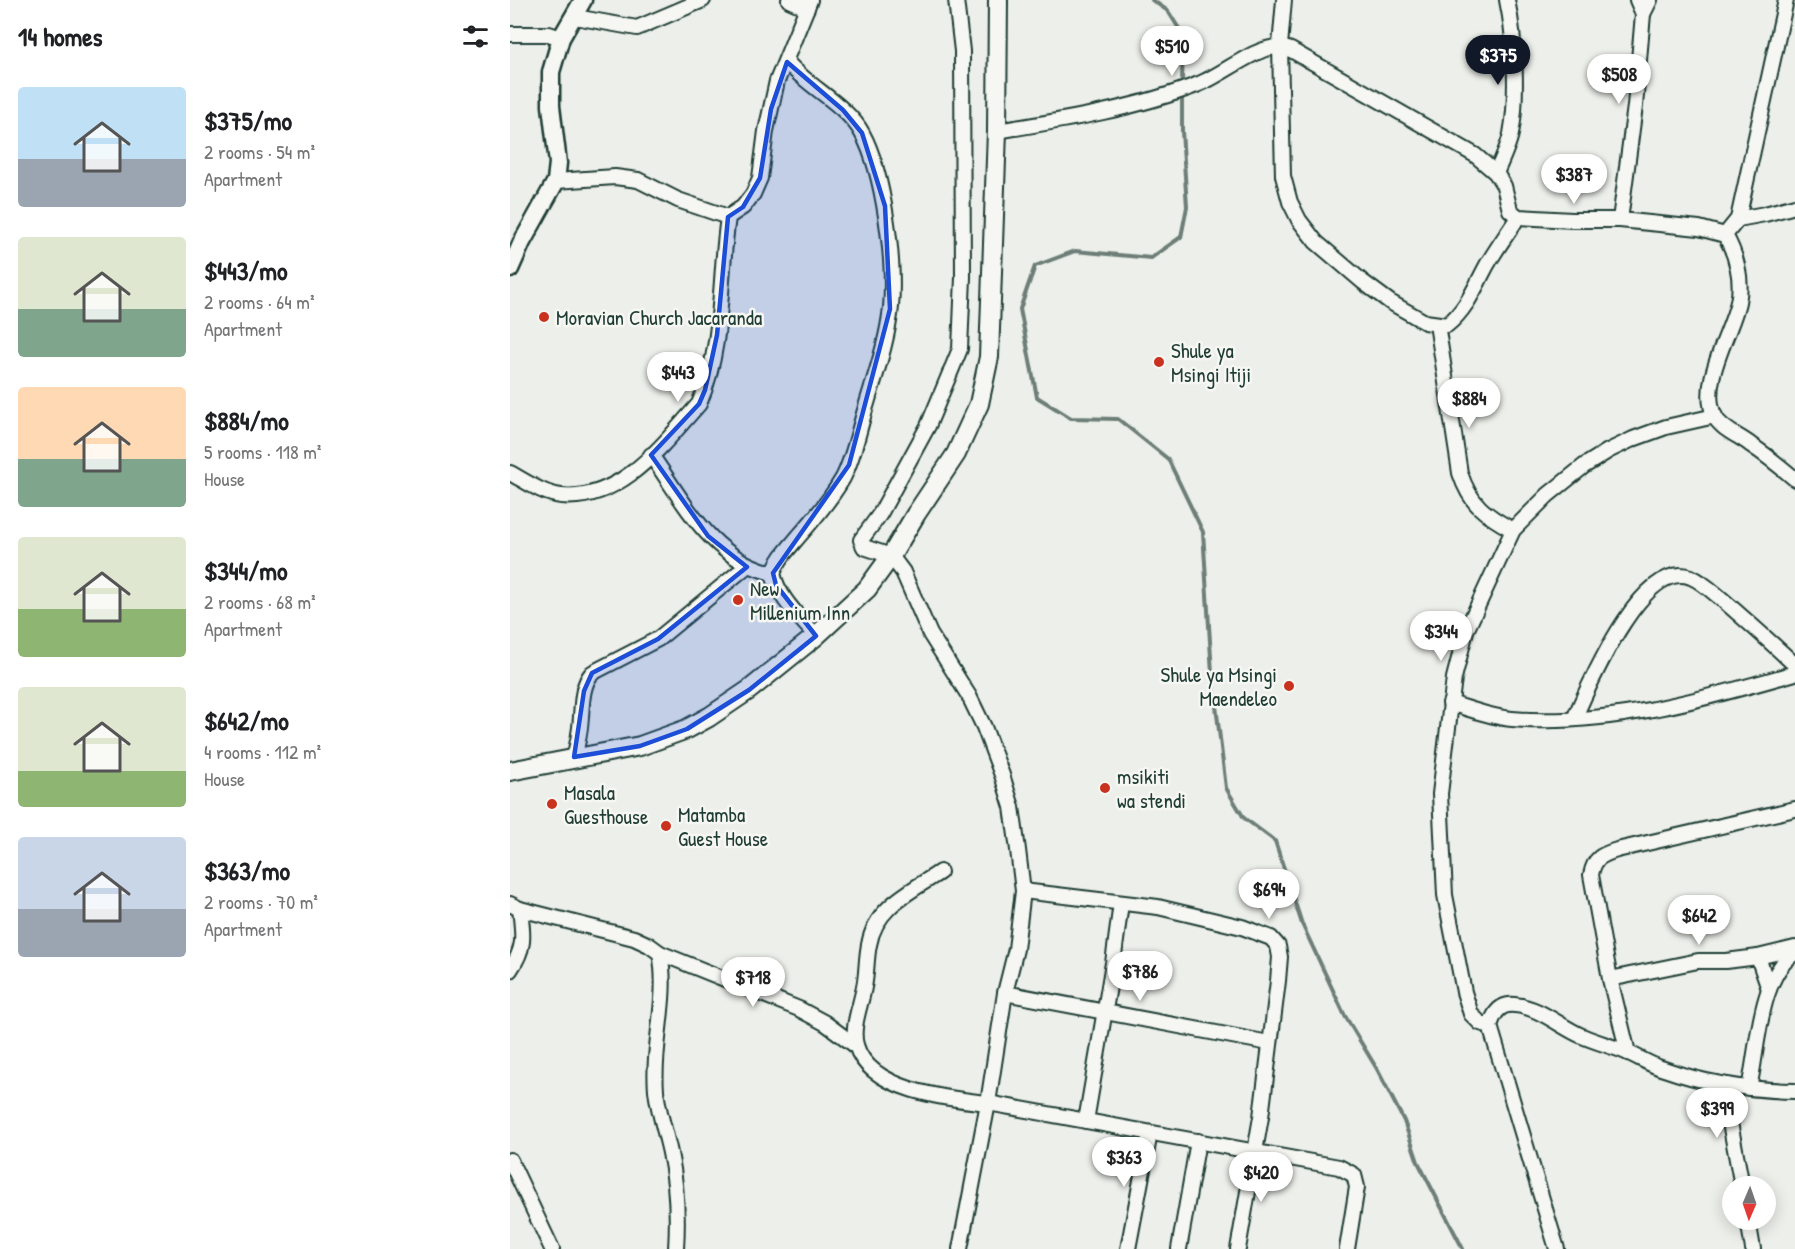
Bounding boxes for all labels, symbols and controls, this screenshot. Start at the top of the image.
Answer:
text: 14 homes [18,19,103,54]
icon: filters [459,20,492,53]
pin: $510 [1136,26,1208,77]
text: $510 [1155,32,1189,59]
pin: $375 [1462,35,1534,86]
text: $375 [1479,41,1517,68]
pin: $508 [1583,54,1655,105]
text: $508 [1601,60,1637,87]
text: $375/mo [204,103,292,138]
icon: home [66,111,138,183]
text: 2 rooms · 54 m² [204,138,315,165]
pin: $387 [1538,154,1610,205]
text: $387 [1555,160,1593,187]
text: Apartment [204,165,282,192]
text: $443/mo [204,253,288,288]
icon: home [66,261,138,333]
text: 2 rooms · 64 m² [204,288,315,315]
place label: Moravian Church Jacaranda [556,303,762,332]
marker: Moravian Church Jacaranda [537,310,551,324]
text: Apartment [204,315,282,342]
place label: Shule ya Msingi Itiji [1171,336,1251,389]
pin: $443 [642,352,714,403]
marker: Shule ya Msingi Itiji [1152,355,1166,369]
text: $443 [661,358,695,385]
pin: $884 [1433,378,1505,429]
text: $884 [1452,384,1486,411]
text: $884/mo [204,403,289,438]
icon: home [66,411,138,483]
text: 5 rooms · 118 m² [204,438,321,465]
text: House [204,465,245,492]
text: $344/mo [204,553,288,588]
icon: home [66,561,138,633]
place label: New Millenium Inn [750,574,850,627]
text: 2 rooms · 68 m² [204,588,316,615]
marker: New Millenium Inn [731,593,745,607]
pin: $344 [1405,611,1477,662]
text: Apartment [204,615,282,642]
text: $344 [1424,617,1458,644]
place label: Shule ya Msingi Maendeleo [1161,660,1277,713]
marker: Shule ya Msingi Maendeleo [1282,679,1296,693]
text: $642/mo [204,703,289,738]
icon: home [66,711,138,783]
text: 4 rooms · 112 m² [204,738,321,765]
place label: msikiti wa stendi [1117,762,1186,815]
text: House [204,765,245,792]
place label: Masala Guesthouse [564,778,648,831]
marker: msikiti wa stendi [1098,781,1112,795]
marker: Masala Guesthouse [545,797,559,811]
place label: Matamba Guest House [678,800,768,853]
marker: Matamba Guest House [659,819,673,833]
text: $363/mo [204,853,290,888]
icon: home [66,861,138,933]
pin: $694 [1233,869,1305,920]
text: $694 [1253,875,1285,902]
text: 2 rooms · 70 m² [204,888,318,915]
pin: $642 [1663,895,1735,946]
text: $642 [1682,901,1716,928]
text: Apartment [204,915,282,942]
pin: $786 [1104,951,1176,1002]
pin: $718 [717,957,789,1008]
text: $786 [1122,957,1158,984]
text: $718 [735,963,771,990]
pin: $399 [1681,1088,1753,1139]
text: $399 [1700,1094,1734,1121]
pin: $363 [1088,1137,1160,1188]
text: $363 [1106,1143,1142,1170]
pin: $420 [1225,1152,1297,1203]
text: $420 [1243,1158,1279,1185]
north arrow [1722,1176,1776,1230]
map controls [1722,1176,1776,1230]

